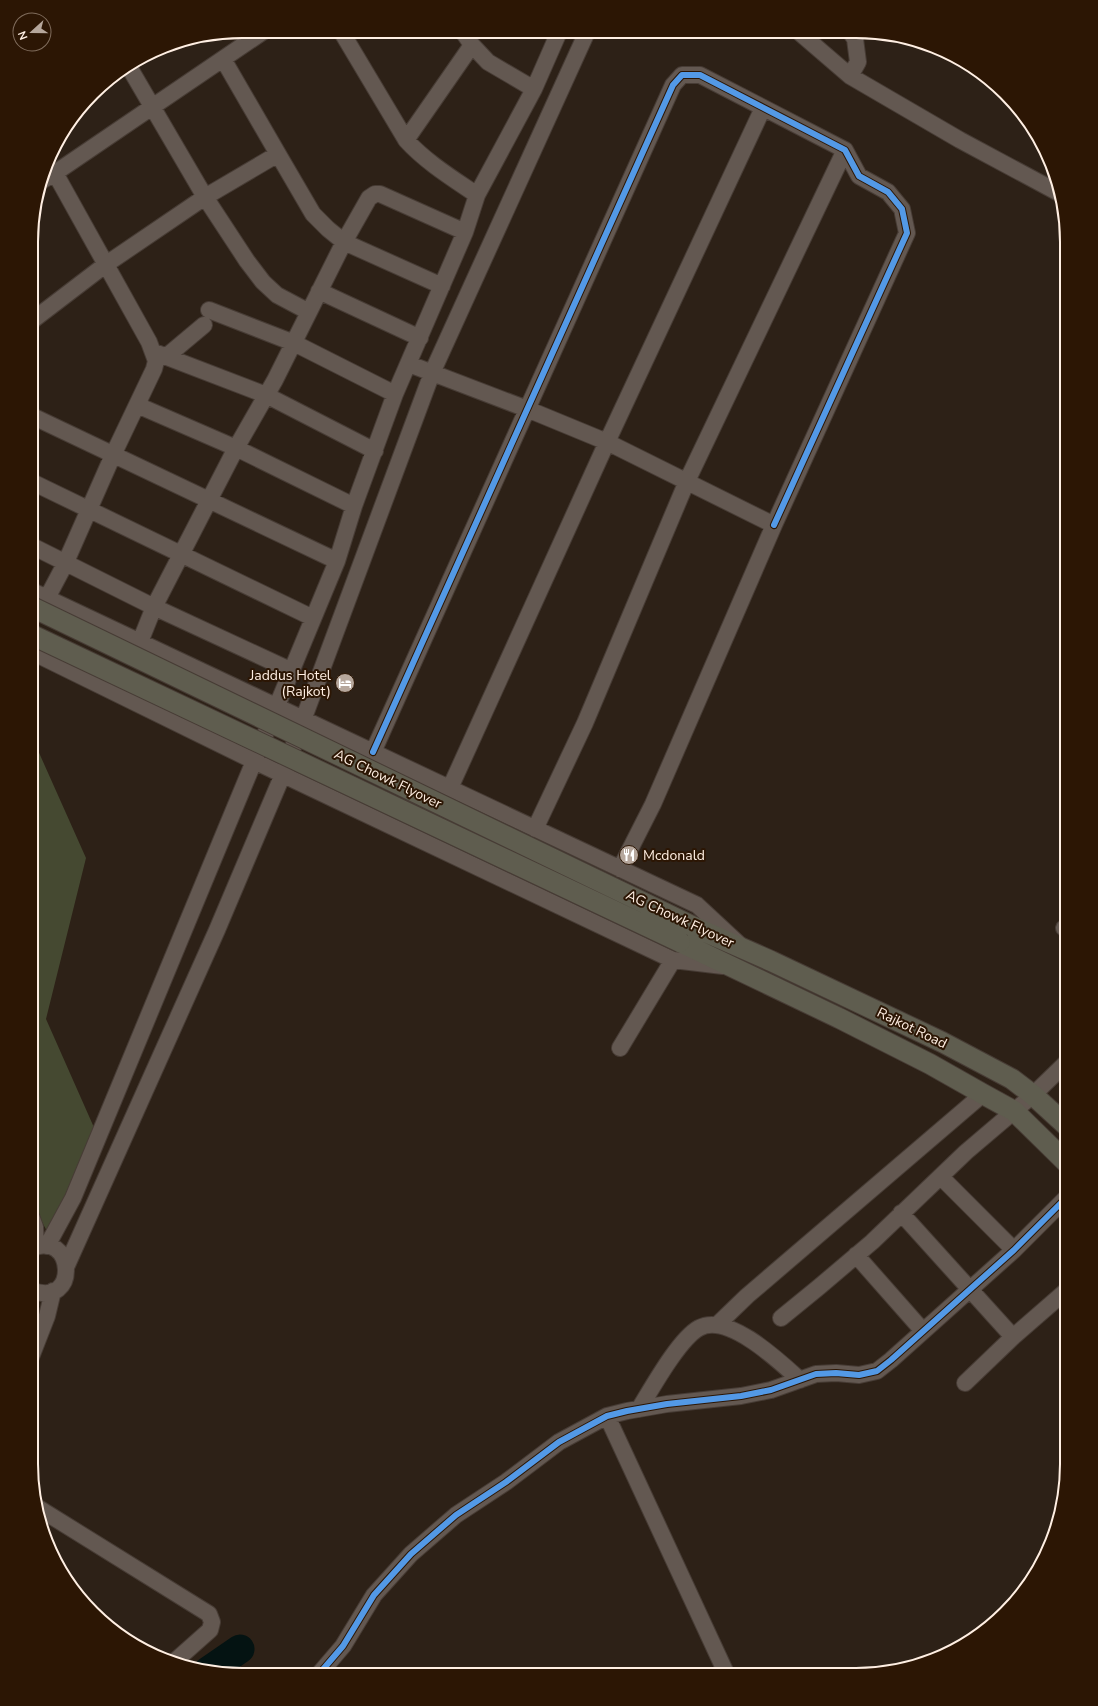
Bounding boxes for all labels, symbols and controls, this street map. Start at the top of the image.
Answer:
north arrow [12,12,52,52]
text: N [15,29,32,42]
place label: Jaddus Hotel (Rajkot) [249,666,332,701]
hotel icon: Jaddus Hotel (Rajkot) [334,672,356,694]
street label: AG Chowk Flyover [331,745,445,813]
restaurant icon: Mcdonald [618,844,640,866]
place label: Mcdonald [643,846,705,865]
street label: AG Chowk Flyover [623,886,737,952]
street label: Rajkot Road [874,1003,950,1053]

